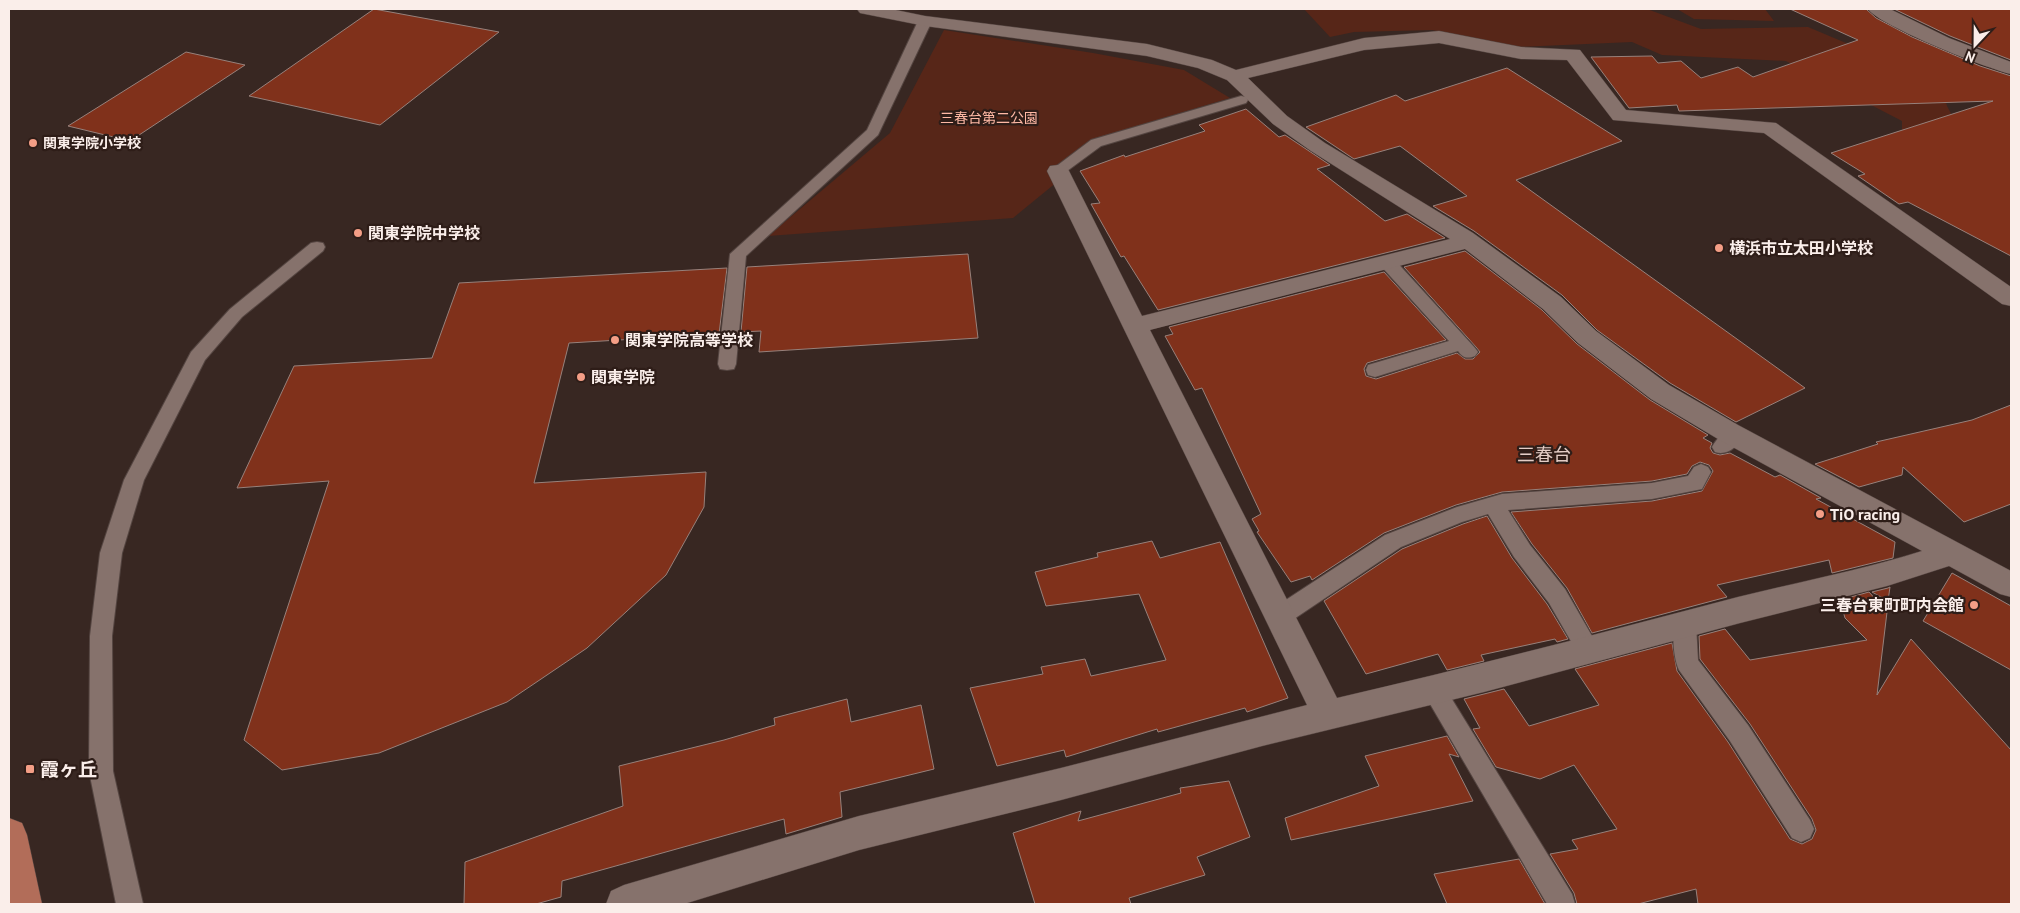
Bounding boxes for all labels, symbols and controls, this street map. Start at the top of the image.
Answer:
north arrow [1950,20,2000,70]
text: N [1962,47,1978,67]
park label: 三春台第二公園 [940,109,1038,127]
place label: 関東学院小学校 [43,134,141,152]
marker: 関東学院小学校 [27,137,39,149]
place label: 関東学院中学校 [368,223,480,243]
marker: 関東学院中学校 [352,227,364,239]
place label: 横浜市立太田小学校 [1729,238,1873,258]
marker: 横浜市立太田小学校 [1713,242,1725,254]
place label: 関東学院高等学校 [625,330,753,350]
marker: 関東学院高等学校 [609,334,621,346]
place label: 関東学院 [591,367,655,387]
marker: 関東学院 [575,371,587,383]
district label: 三春台 [1517,443,1571,466]
place label: TiO racing [1830,504,1900,524]
marker: TiO racing [1814,508,1826,520]
place label: 三春台東町町内会館 [1820,595,1964,615]
marker: 三春台東町町内会館 [1968,599,1980,611]
place label: 霞ヶ丘 [40,757,97,781]
marker: 霞ヶ丘 [24,763,36,775]

